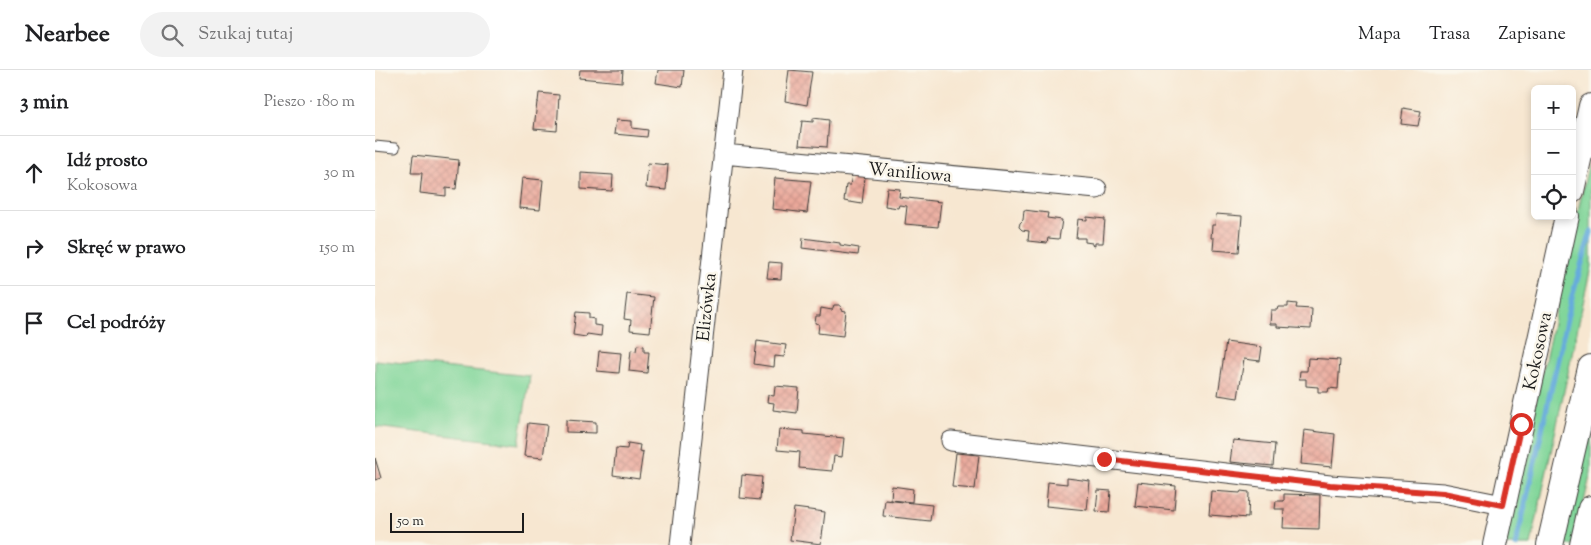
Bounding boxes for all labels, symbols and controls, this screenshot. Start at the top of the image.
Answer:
search box [140,12,490,57]
text: Nearbee [25,18,110,52]
icon: search [158,21,186,49]
text: Szukaj tutaj [198,21,293,48]
text: Mapa [1358,22,1401,48]
text: Trasa [1429,22,1470,48]
text: Zapisane [1498,22,1566,48]
map controls [1531,85,1576,220]
button: + [1531,85,1576,130]
text: 3 min [20,88,69,118]
text: Pieszo · 180 m [264,91,355,114]
button: − [1531,130,1576,175]
text: Idź prosto [67,148,148,175]
street label: Waniliowa [867,157,953,191]
icon: ahead [20,159,48,187]
text: 30 m [324,162,355,185]
text: Kokosowa [67,175,138,198]
button: locate [1531,175,1576,220]
icon: right [20,234,48,262]
text: Skręć w prawo [67,235,186,262]
text: 150 m [319,237,355,260]
street label: Elizówka [691,272,725,343]
icon: arrive [20,309,48,337]
text: Cel podróży [67,310,166,337]
street label: Kokosowa [1518,310,1560,393]
route start [1510,413,1533,436]
route end [1093,448,1116,471]
scale bar [390,510,524,533]
text: 50 m [397,512,424,532]

